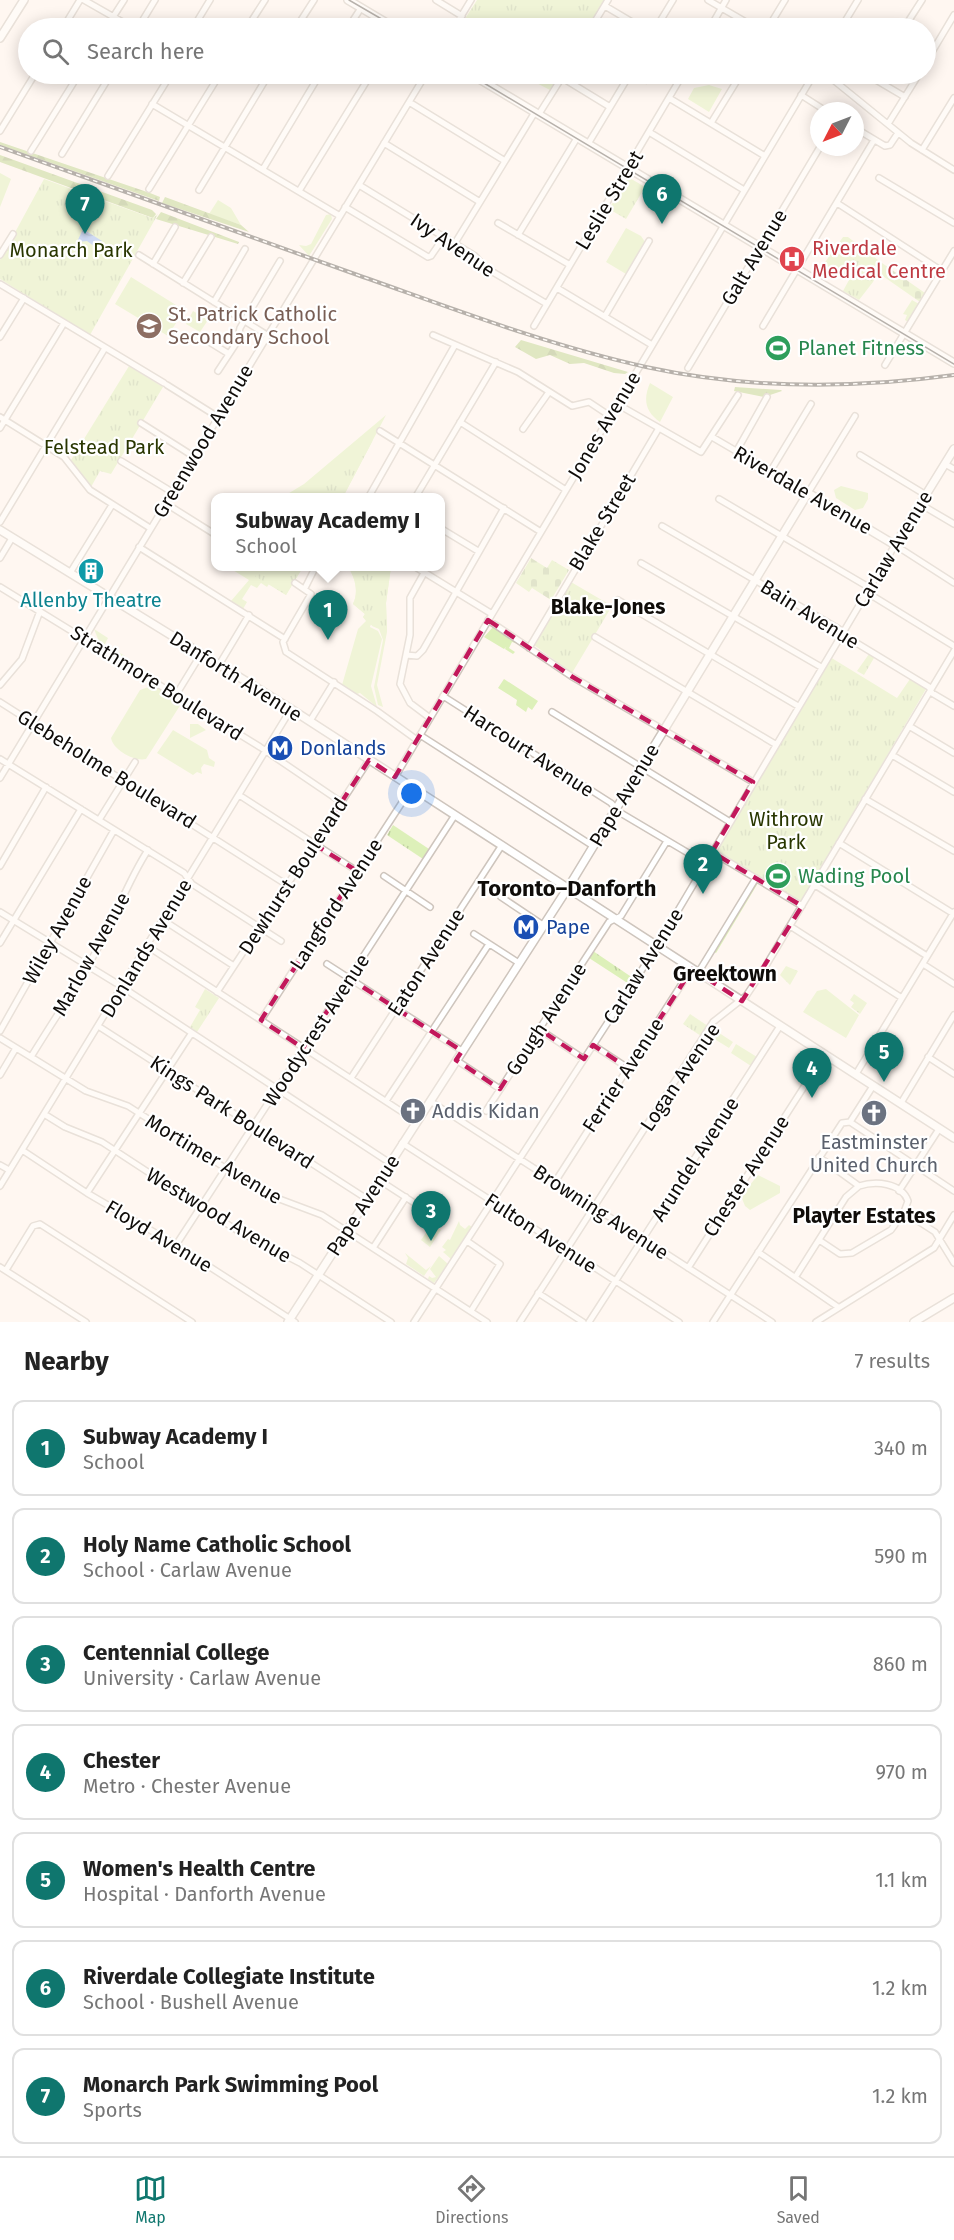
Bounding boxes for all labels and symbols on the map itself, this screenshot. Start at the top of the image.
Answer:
north arrow [810,102,864,156]
street label: Leslie Street [570,145,648,254]
pin: 6 [642,174,682,224]
pin: 7 [66,184,104,234]
street label: Galt Avenue [716,205,792,309]
street label: Ivy Avenue [406,208,500,282]
place label: Riverdale Medical Centre [812,236,946,283]
park label: Monarch Park [10,238,133,262]
hospital icon: Riverdale Medical Centre [777,244,807,274]
place label: St. Patrick Catholic Secondary School [168,302,337,349]
school or university icon: St. Patrick Catholic Secondary School [134,311,164,341]
sports icon: Planet Fitness [763,333,793,363]
place label: Planet Fitness [798,336,924,360]
street label: Greenwood Avenue [148,360,258,522]
street label: Jones Avenue [562,367,646,483]
park label: Felstead Park [44,435,165,459]
street label: Riverdale Avenue [729,440,877,540]
street label: Blake Street [564,468,641,575]
street label: Carlaw Avenue [849,486,937,612]
building icon: Allenby Theatre [76,556,106,586]
street label: Bain Avenue [756,574,864,654]
place label: Allenby Theatre [20,588,162,612]
pin: 1 [308,590,348,640]
district label: Blake-Jones [551,594,665,620]
street label: Strathmore Boulevard [66,620,248,746]
street label: Danforth Avenue [165,626,307,726]
street label: Harcourt Avenue [459,700,599,802]
street label: Glebeholme Boulevard [13,704,201,834]
metro station icon: Donlands [265,733,295,763]
place label: Donlands [300,736,386,760]
street label: Pape Avenue [584,739,664,851]
your location [397,779,426,808]
street label: Dewhurst Boulevard [233,793,353,959]
park label: Withrow Park [749,807,823,854]
street label: Langford Avenue [285,834,387,974]
pin: 2 [684,844,722,894]
sports icon: Wading Pool [763,861,793,891]
place label: Wading Pool [798,864,910,888]
street label: Wiley Avenue [17,872,97,988]
street label: Donlands Avenue [95,874,197,1022]
district label: Toronto–Danforth [478,875,656,902]
street label: Marlow Avenue [47,888,135,1020]
street label: Eaton Avenue [382,904,470,1020]
street label: Carlaw Avenue [598,904,688,1028]
metro station icon: Pape [511,912,541,942]
place label: Pape [546,915,590,939]
street label: Woodycrest Avenue [258,949,374,1111]
street label: Gough Avenue [501,958,591,1080]
district label: Greektown [673,961,777,987]
street label: Ferrier Avenue [577,1013,669,1137]
street label: Logan Avenue [635,1018,725,1136]
pin: 5 [864,1032,904,1082]
pin: 4 [792,1048,832,1098]
street label: Kings Park Boulevard [146,1050,318,1174]
street label: Arundel Avenue [646,1093,744,1225]
church icon: Addis Kidan [398,1096,428,1126]
church icon: Eastminster United Church [859,1098,889,1128]
place label: Addis Kidan [432,1099,540,1123]
street label: Mortimer Avenue [141,1109,287,1209]
street label: Chester Avenue [698,1111,794,1241]
place label: Eastminster United Church [810,1130,938,1177]
street label: Pape Avenue [321,1150,405,1260]
street label: Browning Avenue [529,1159,673,1265]
street label: Westwood Avenue [142,1162,296,1268]
street label: Fulton Avenue [481,1188,601,1278]
pin: 3 [412,1192,450,1241]
street label: Floyd Avenue [101,1195,217,1277]
district label: Playter Estates [792,1203,936,1229]

